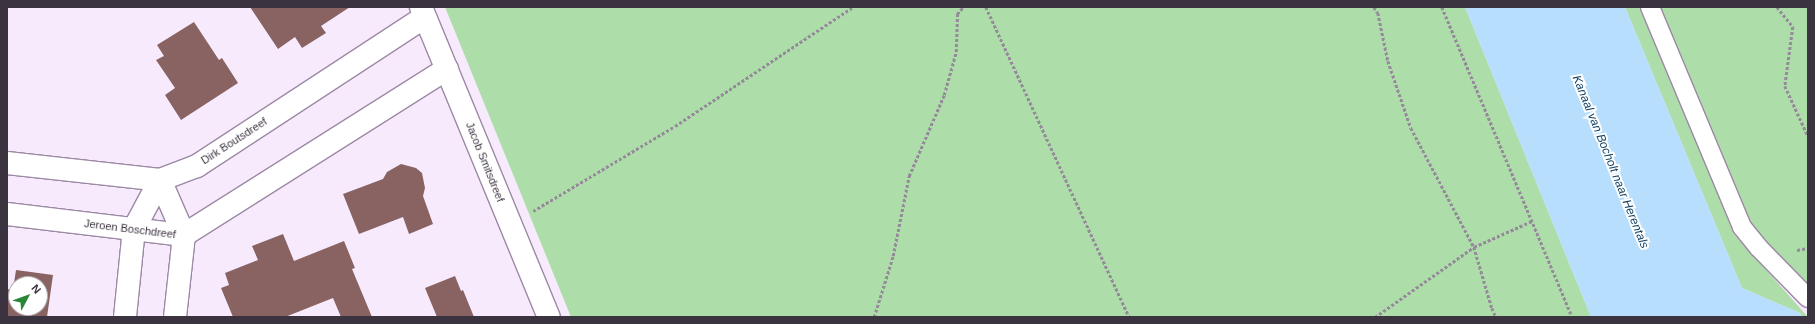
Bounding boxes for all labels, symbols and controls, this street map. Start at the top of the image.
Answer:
water label: Kanaal van Bocholt naar Herentals [1569,73,1651,251]
street label: Dirk Boutsdreef [199,115,269,167]
street label: Jacob Smitsdreef [463,120,507,204]
street label: Jeroen Boschdreef [83,217,177,241]
north arrow [8,276,48,316]
text: N [29,282,43,296]

